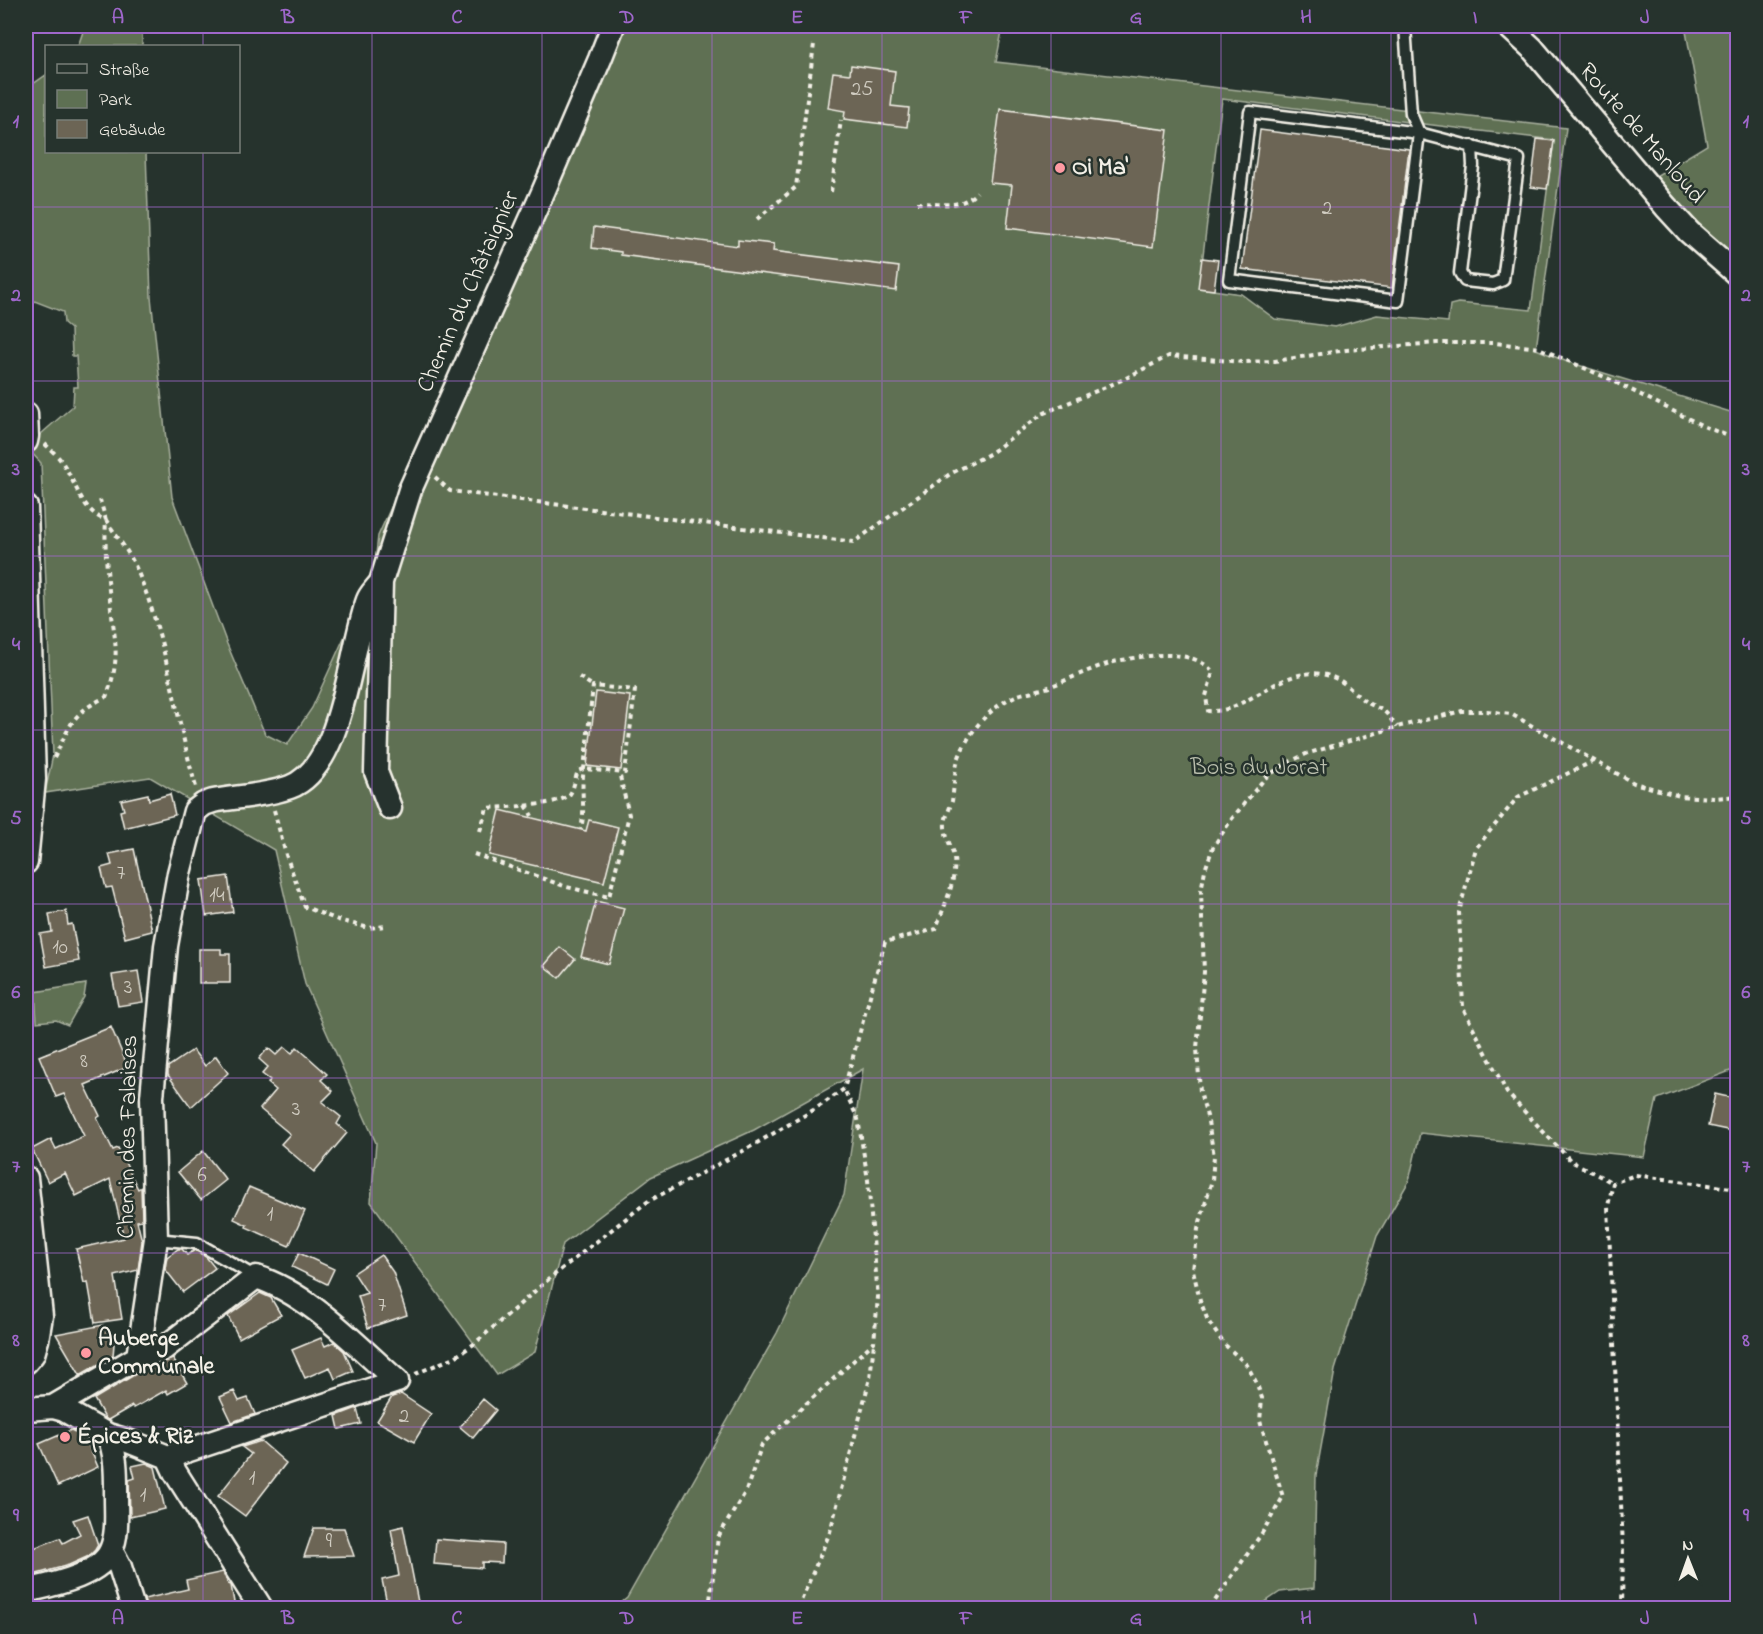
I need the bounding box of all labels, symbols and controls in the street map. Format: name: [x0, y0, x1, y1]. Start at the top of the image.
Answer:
text: A: [112, 4, 124, 33]
text: B: [280, 4, 295, 33]
text: C: [452, 4, 463, 33]
text: D: [619, 4, 634, 33]
text: E: [791, 4, 803, 33]
text: F: [959, 4, 973, 33]
text: G: [1130, 4, 1143, 33]
text: H: [1300, 4, 1312, 33]
text: I: [1473, 4, 1478, 33]
text: J: [1640, 4, 1650, 33]
legend: [45, 45, 240, 153]
street label: Route de Manloud: [1570, 56, 1713, 213]
text: Straße: [99, 58, 150, 84]
house number: 25: [851, 75, 873, 105]
text: Park: [99, 88, 132, 114]
text: 1: [13, 108, 20, 137]
text: 1: [1743, 108, 1750, 137]
text: Gebäude: [99, 118, 166, 144]
place label: Oi Ma': [1072, 151, 1129, 186]
marker: Oi Ma': [1053, 161, 1067, 175]
street label: Chemin du Châtaignier: [409, 185, 529, 398]
house number: 2: [1322, 194, 1332, 224]
text: 2: [10, 282, 21, 311]
text: 2: [1740, 282, 1751, 311]
text: 3: [11, 456, 20, 485]
text: 3: [1741, 456, 1750, 485]
text: 4: [12, 631, 21, 660]
text: 4: [1742, 631, 1751, 660]
park label: Bois du Jorat: [1190, 751, 1327, 786]
text: 5: [10, 805, 22, 834]
text: 5: [1740, 805, 1752, 834]
house number: 7: [117, 859, 126, 889]
house number: 14: [209, 881, 225, 911]
house number: 10: [52, 933, 68, 963]
house number: 3: [124, 973, 132, 1003]
text: 6: [12, 979, 21, 1008]
text: 6: [1742, 979, 1751, 1008]
street label: Chemin des Falaises: [110, 1035, 148, 1239]
house number: 8: [80, 1047, 88, 1077]
house number: 3: [292, 1095, 300, 1125]
text: 7: [12, 1153, 21, 1182]
text: 7: [1742, 1153, 1751, 1182]
house number: 6: [197, 1161, 207, 1191]
house number: 1: [267, 1200, 274, 1230]
house number: 7: [378, 1291, 387, 1321]
place label: Auberge Communale: [98, 1322, 215, 1385]
text: 8: [11, 1327, 20, 1356]
text: 8: [1741, 1327, 1750, 1356]
marker: Auberge Communale: [79, 1346, 93, 1360]
house number: 2: [399, 1402, 409, 1432]
place label: Épices & Riz: [77, 1420, 194, 1455]
marker: Épices & Riz: [58, 1430, 72, 1444]
house number: 1: [249, 1464, 256, 1494]
house number: 1: [140, 1481, 147, 1511]
text: 9: [12, 1502, 20, 1531]
text: 9: [1742, 1502, 1750, 1531]
house number: 9: [326, 1527, 333, 1557]
north arrow: [1658, 1529, 1718, 1589]
text: N: [1682, 1534, 1694, 1558]
text: A: [112, 1605, 124, 1634]
text: B: [280, 1605, 295, 1634]
text: C: [452, 1605, 463, 1634]
text: D: [619, 1605, 634, 1634]
text: E: [791, 1605, 803, 1634]
text: F: [959, 1605, 973, 1634]
text: G: [1130, 1605, 1143, 1634]
text: H: [1300, 1605, 1312, 1634]
text: I: [1473, 1605, 1478, 1634]
text: J: [1640, 1605, 1650, 1634]

